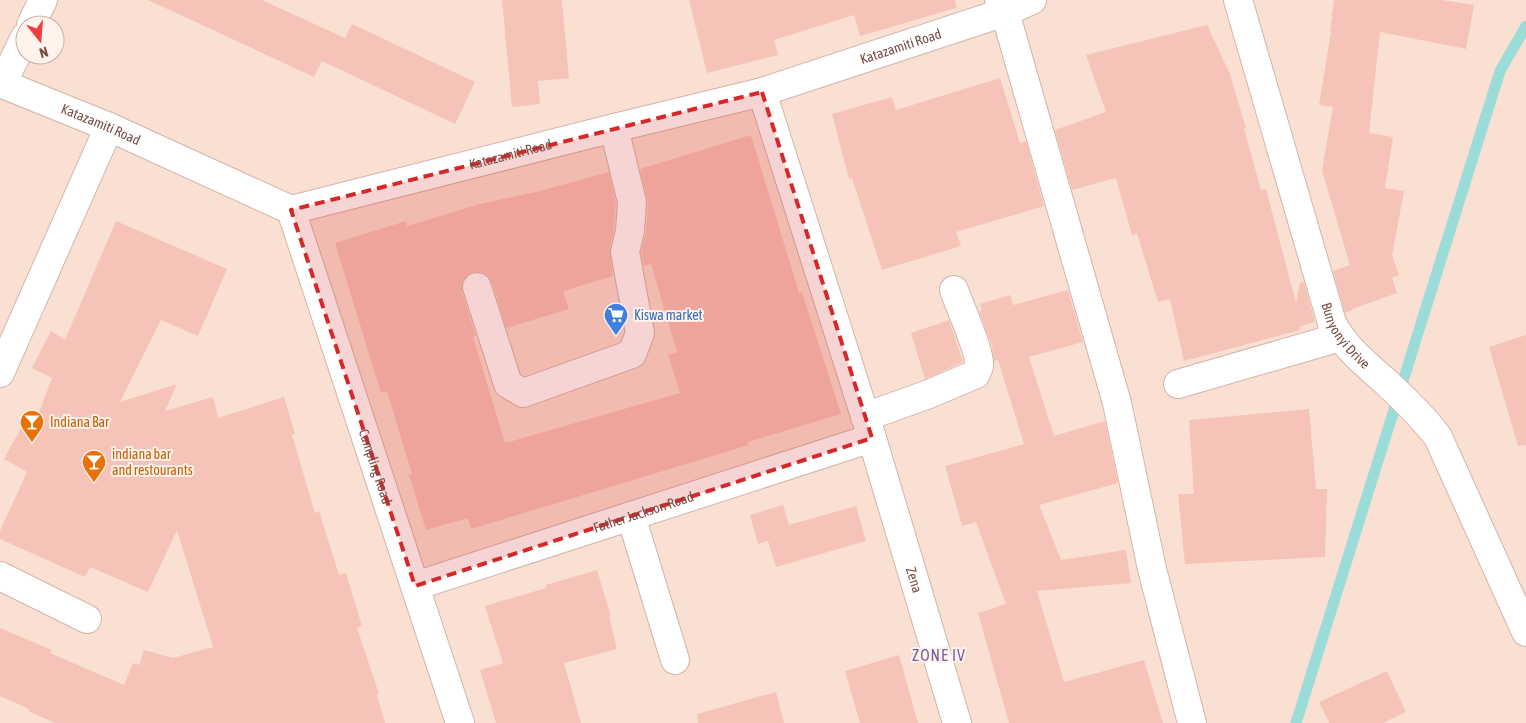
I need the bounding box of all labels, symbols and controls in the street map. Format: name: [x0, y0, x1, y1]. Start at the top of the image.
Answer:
north arrow: [15, 15, 65, 65]
street label: Katazamiti Road: [858, 26, 943, 67]
text: N: [38, 44, 50, 61]
street label: Katazamiti Road: [59, 101, 143, 148]
street label: Katazamiti Road: [468, 136, 553, 172]
street label: Bunyonyi Drive: [1318, 301, 1373, 372]
supermarket icon: Kiswa market: [603, 302, 629, 336]
place label: Kiswa market: [634, 307, 703, 323]
bar icon: Indiana Bar: [19, 409, 45, 443]
place label: Indiana Bar: [50, 414, 110, 430]
street label: Campling Road: [356, 427, 395, 506]
place label: indiana bar and restourants: [112, 446, 193, 478]
bar icon: indiana bar and restourants: [81, 449, 107, 483]
street label: Father Jackson Road: [591, 488, 696, 536]
street label: Zena: [903, 565, 926, 595]
district label: ZONE IV: [912, 646, 966, 664]

